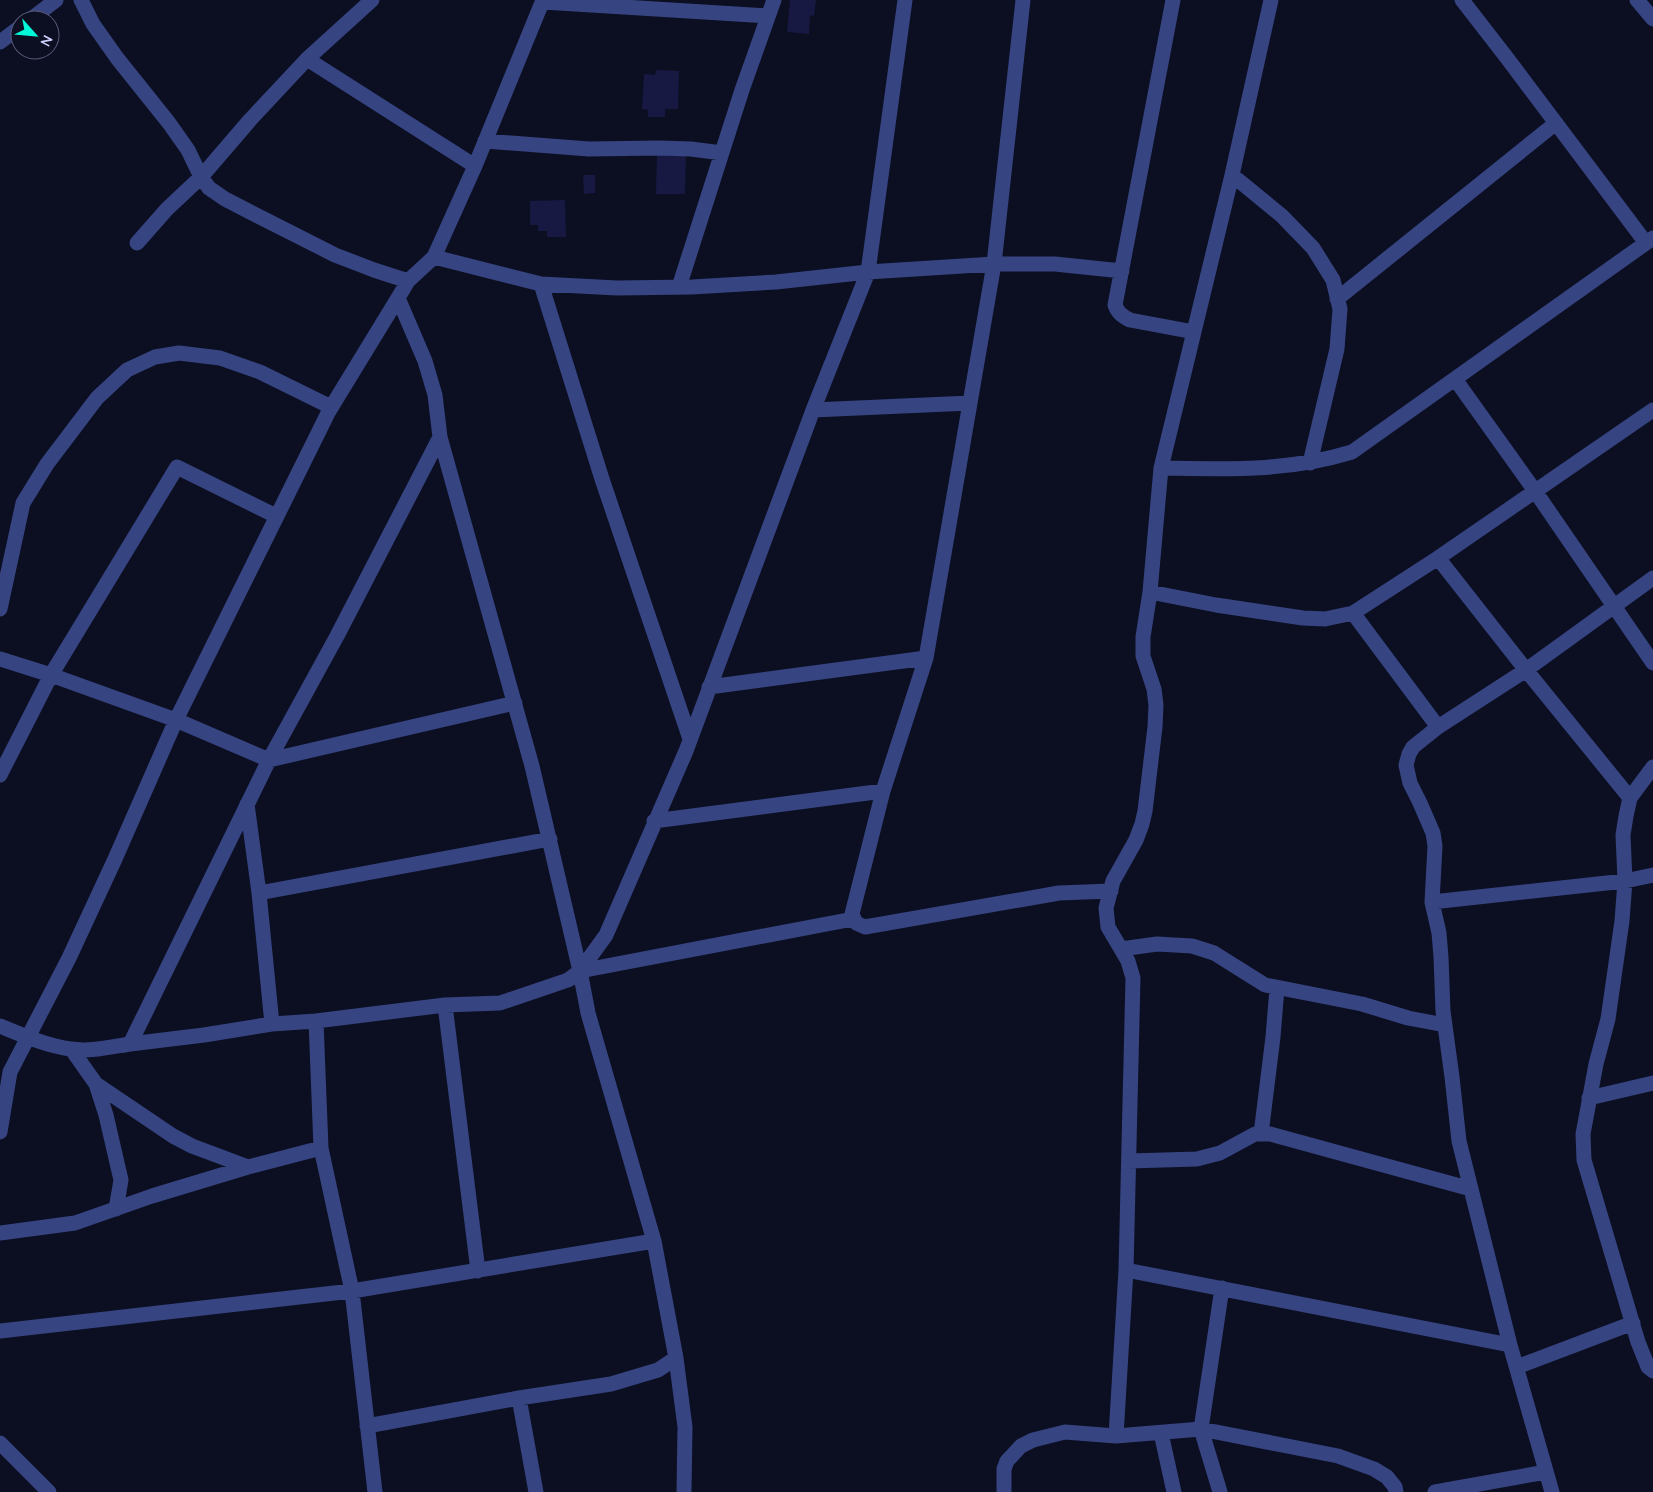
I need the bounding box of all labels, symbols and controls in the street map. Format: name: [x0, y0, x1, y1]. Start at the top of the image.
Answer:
north arrow: [10, 10, 60, 60]
text: N: [36, 32, 57, 50]

